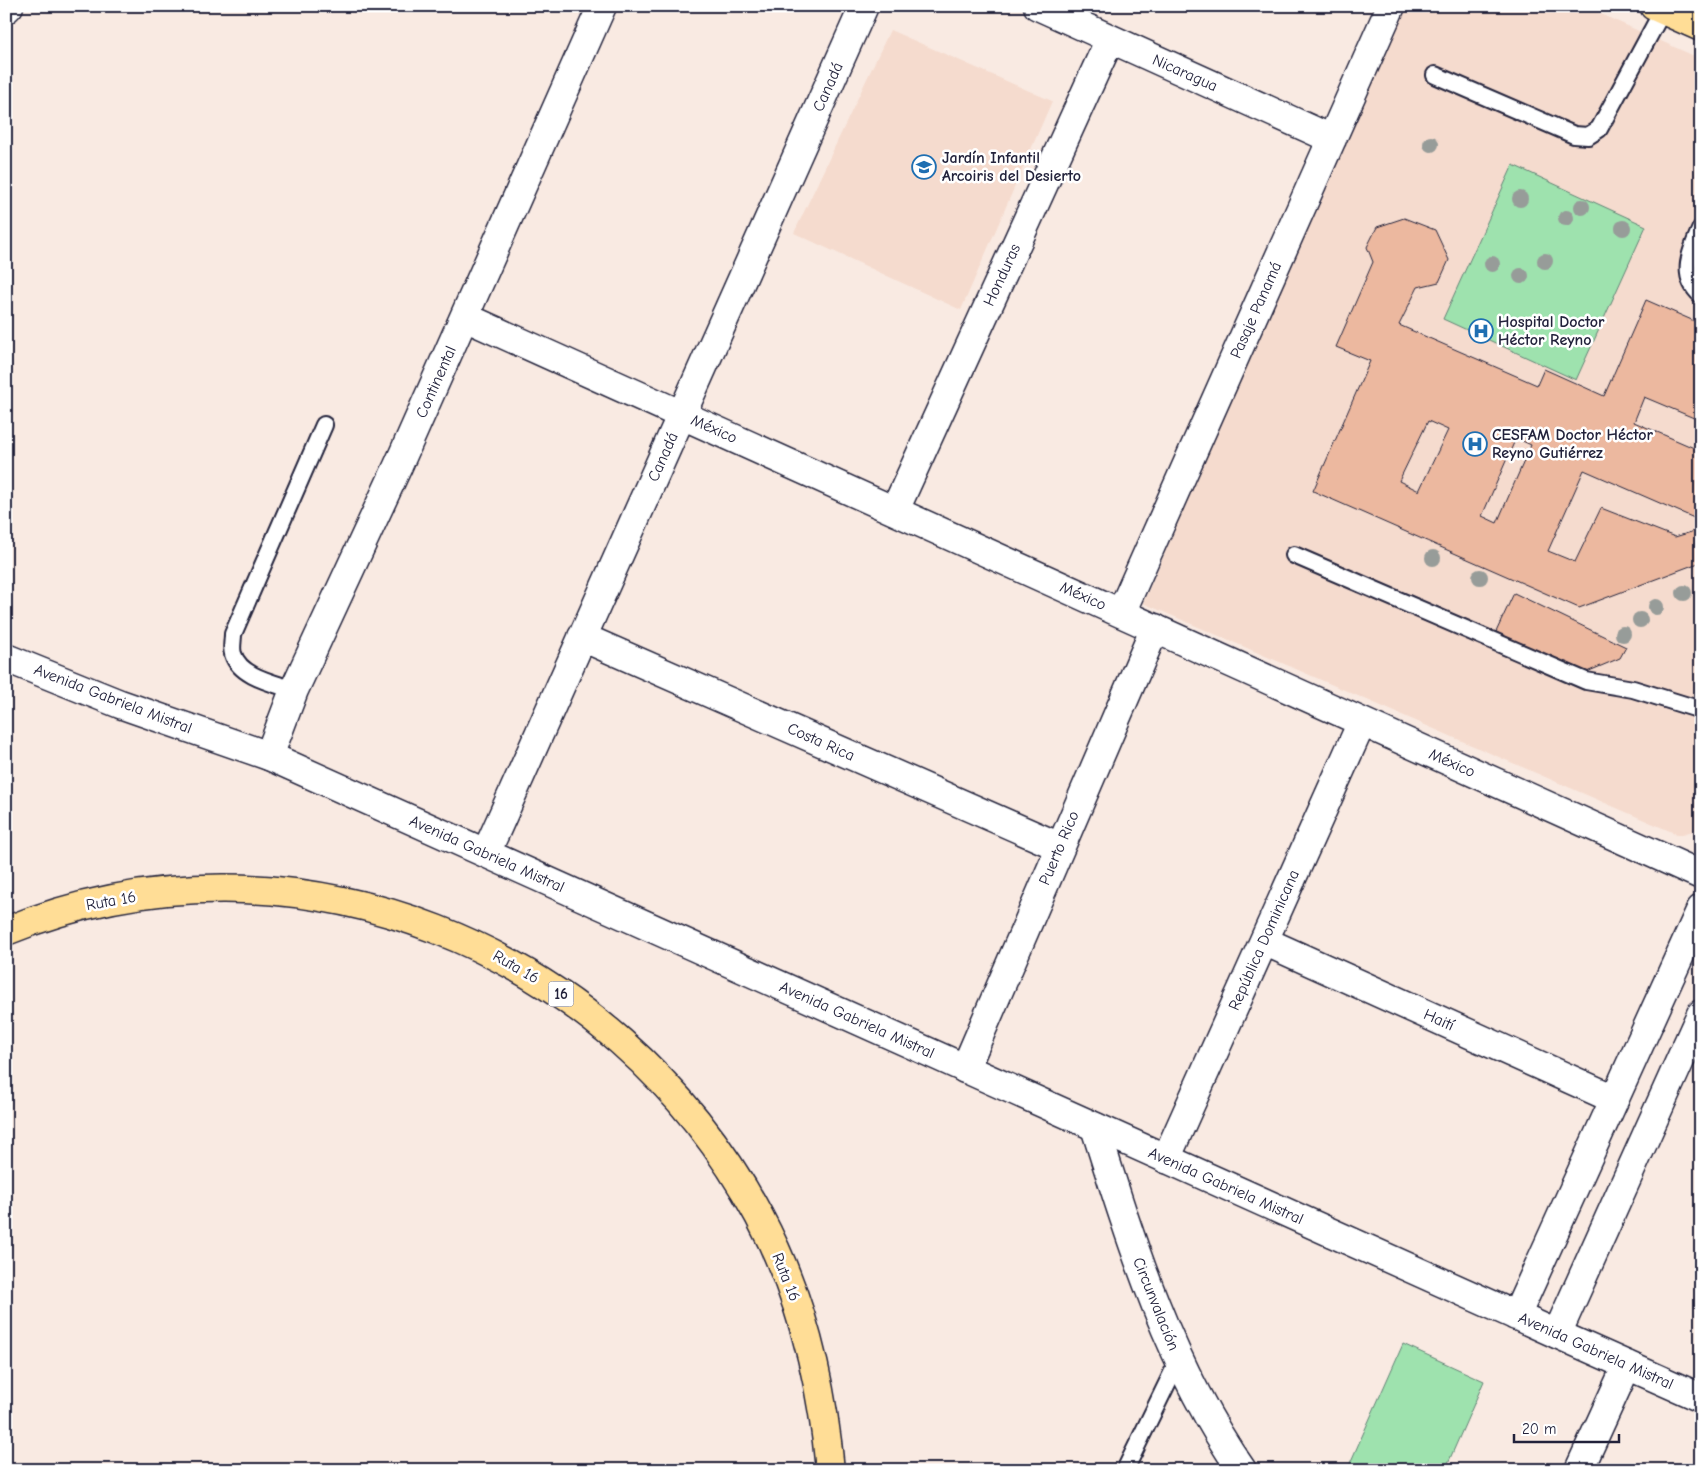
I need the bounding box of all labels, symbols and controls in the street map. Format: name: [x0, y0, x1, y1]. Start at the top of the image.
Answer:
street label: Nicaragua: [1150, 51, 1220, 95]
street label: Canadá: [809, 60, 847, 114]
place label: Jardín Infantil Arcoiris del Desierto: [942, 149, 1081, 185]
school or university icon: Jardín Infantil Arcoiris del Desierto: [911, 154, 937, 180]
street label: Honduras: [980, 241, 1024, 309]
street label: Pasaje Panamá: [1227, 259, 1285, 361]
place label: Hospital Doctor Héctor Reyno: [1498, 313, 1605, 349]
hospital icon: Hospital Doctor Héctor Reyno: [1468, 318, 1494, 344]
street label: Continental: [412, 343, 460, 421]
street label: México: [688, 411, 740, 447]
place label: CESFAM Doctor Héctor Reyno Gutiérrez: [1492, 426, 1653, 462]
street label: Canadá: [644, 430, 682, 484]
hospital icon: CESFAM Doctor Héctor Reyno Gutiérrez: [1462, 431, 1488, 457]
street label: México: [1057, 578, 1109, 614]
street label: Avenida Gabriela Mistral: [31, 661, 195, 737]
street label: Costa Rica: [785, 719, 857, 765]
street label: México: [1426, 745, 1478, 781]
street label: Puerto Rico: [1035, 808, 1083, 888]
street label: Avenida Gabriela Mistral: [407, 812, 567, 896]
street label: República Dominicana: [1225, 867, 1303, 1013]
street label: Ruta 16: [85, 888, 137, 914]
street label: Ruta 16: [490, 947, 542, 987]
street label: Avenida Gabriela Mistral: [777, 978, 937, 1062]
road number: 16: [548, 982, 574, 1006]
street label: Haití: [1421, 1005, 1457, 1035]
street label: Avenida Gabriela Mistral: [1146, 1144, 1306, 1228]
street label: Ruta 16: [768, 1250, 804, 1304]
street label: Circunvalación: [1129, 1255, 1183, 1353]
street label: Avenida Gabriela Mistral: [1516, 1309, 1676, 1393]
scale bar: [1514, 1411, 1620, 1443]
text: 20 m: [1522, 1420, 1556, 1438]

